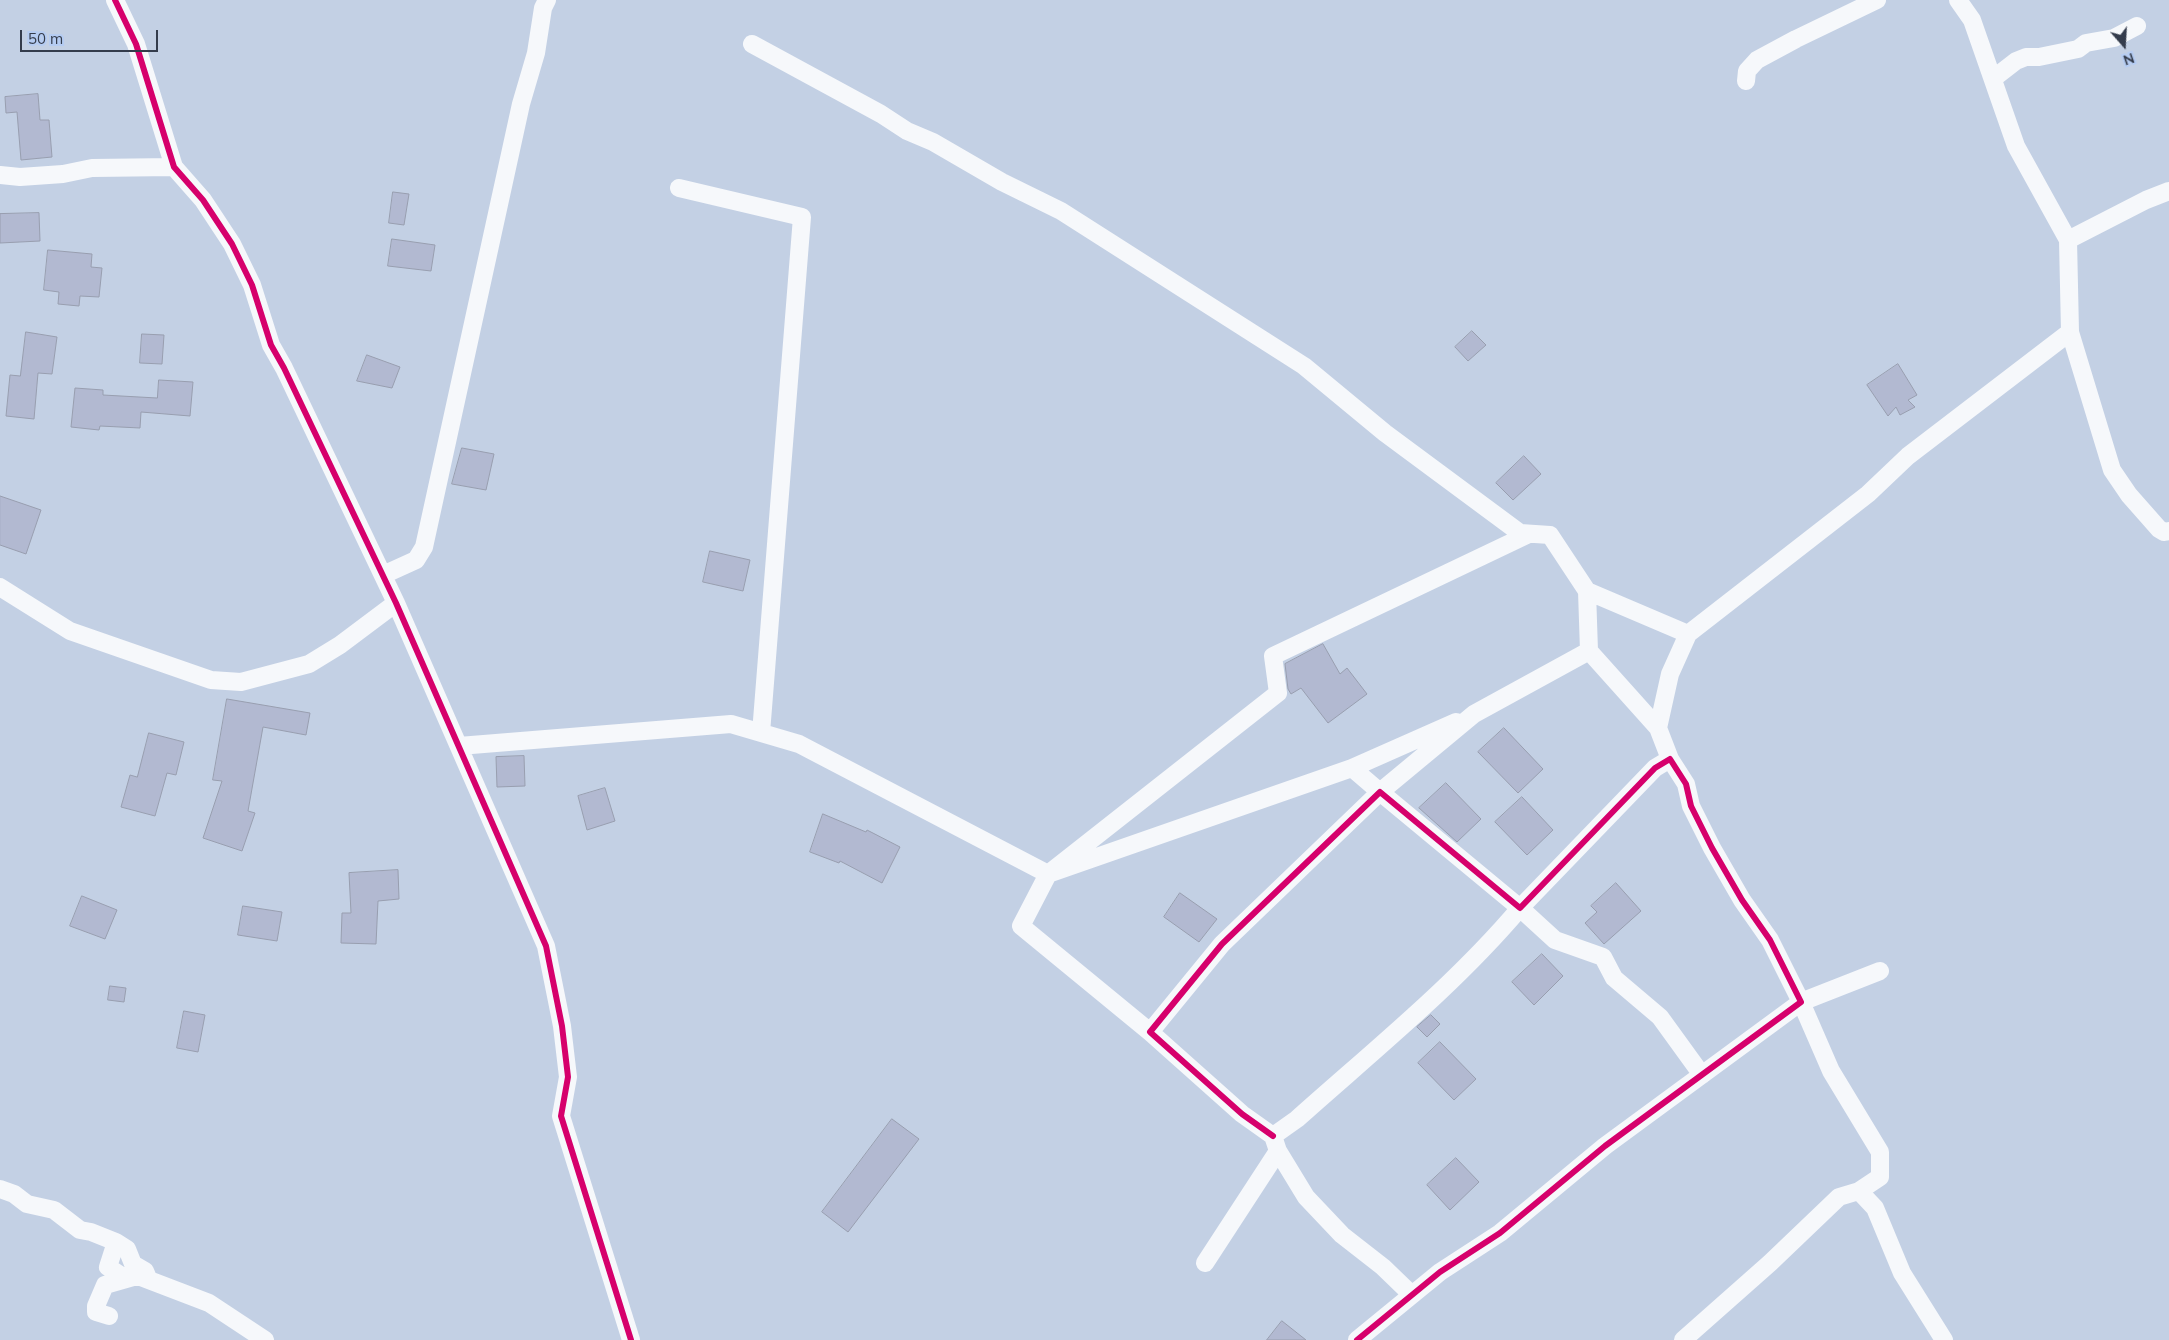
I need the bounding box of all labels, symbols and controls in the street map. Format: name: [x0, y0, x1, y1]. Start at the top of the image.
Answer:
scale bar: [22, 20, 160, 52]
north arrow: [2099, 20, 2149, 70]
text: 50 m: [28, 29, 63, 48]
text: N: [2121, 49, 2137, 69]

